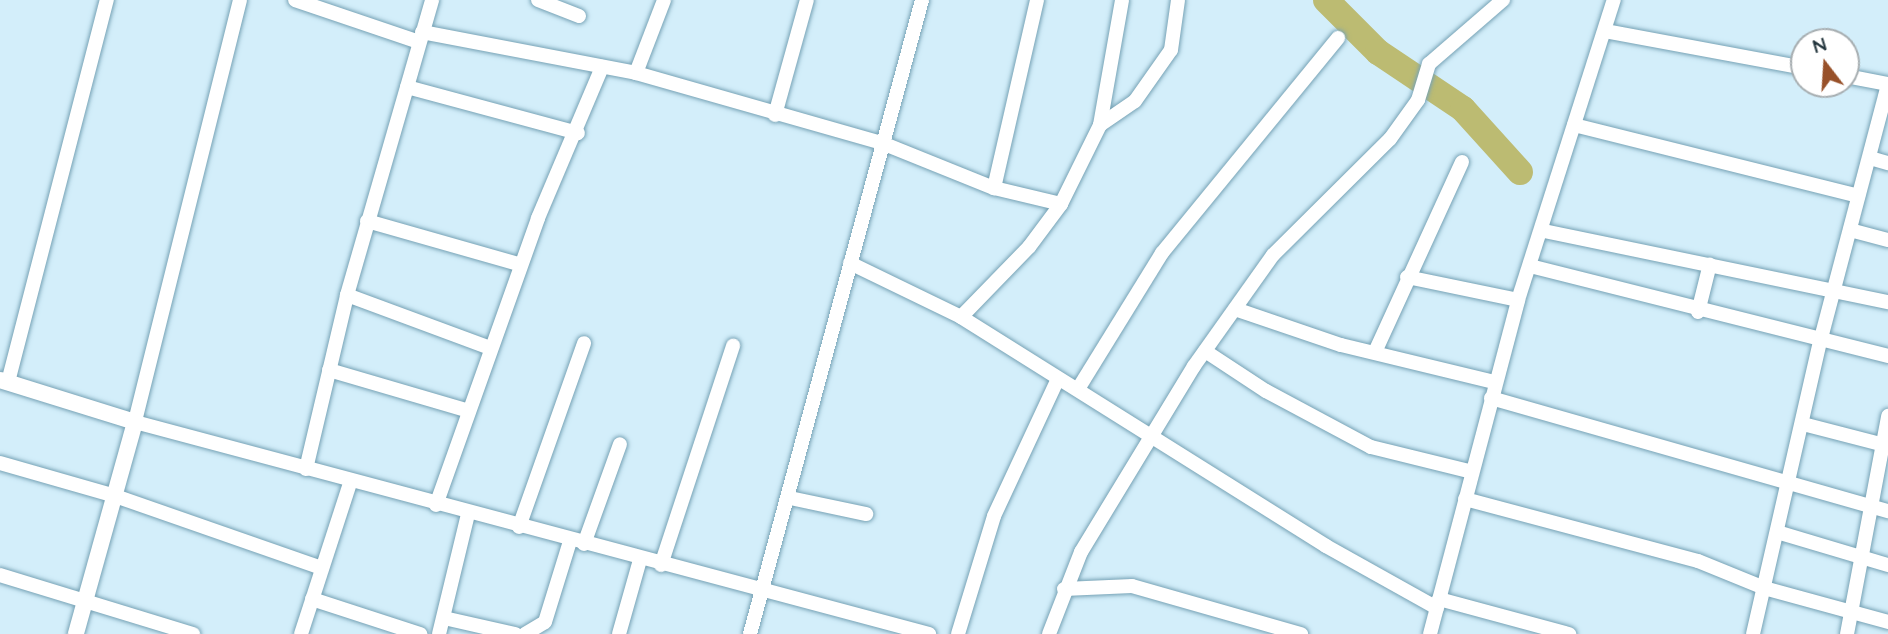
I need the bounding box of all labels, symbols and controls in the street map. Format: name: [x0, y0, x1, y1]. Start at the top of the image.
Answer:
north arrow: [1790, 28, 1860, 98]
text: N: [1809, 31, 1830, 58]

